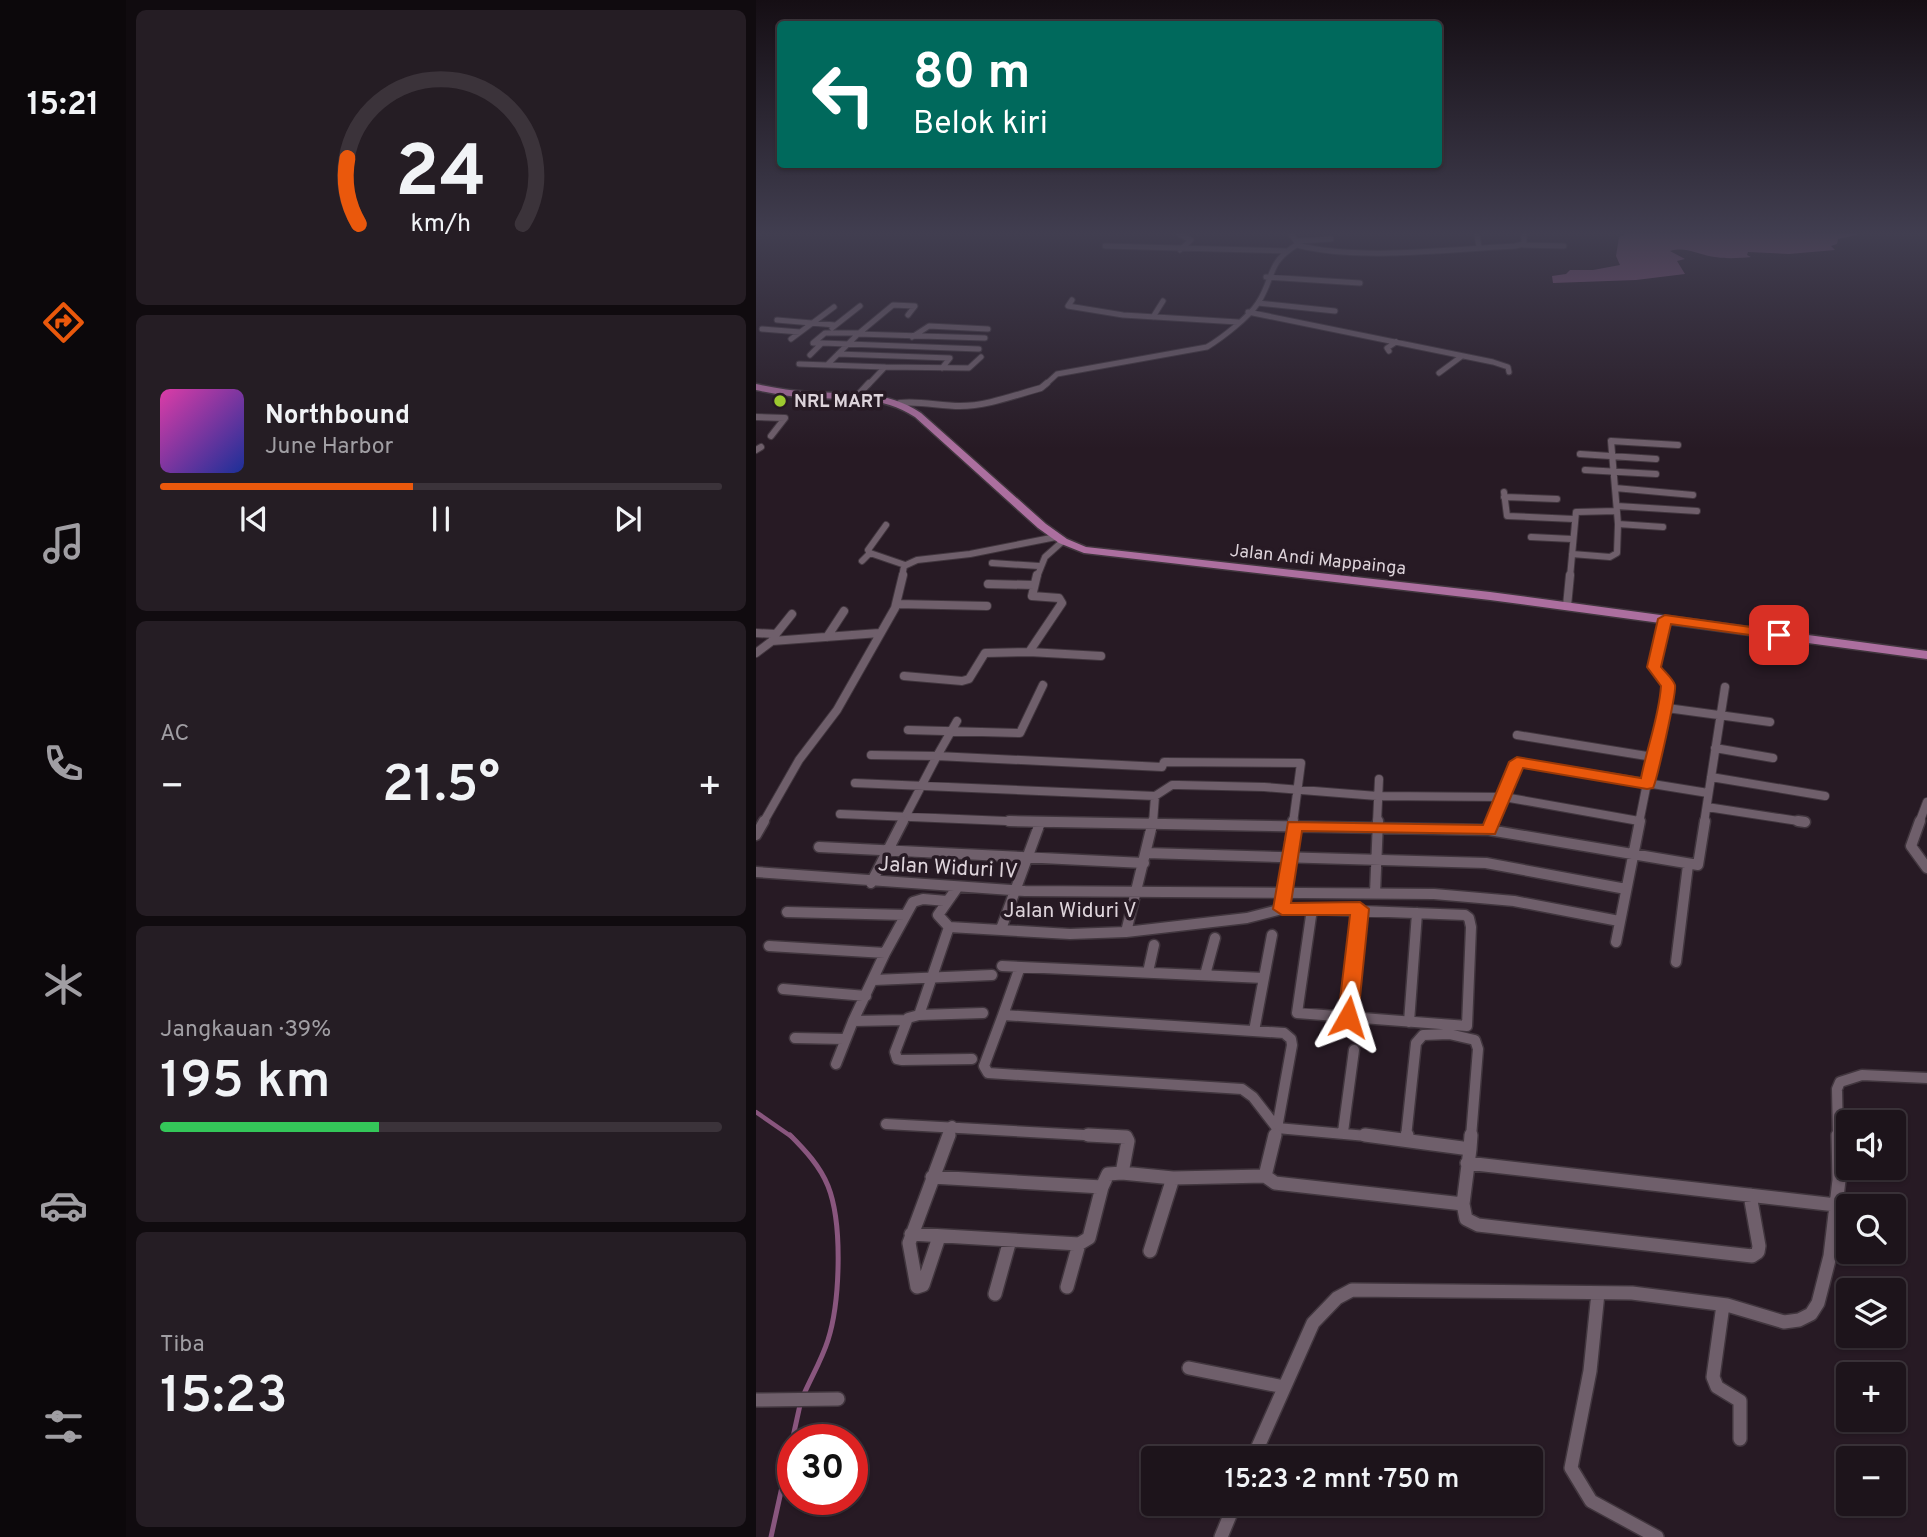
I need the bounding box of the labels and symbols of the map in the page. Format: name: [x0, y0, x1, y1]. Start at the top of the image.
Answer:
place label: NRL MART: [794, 391, 884, 414]
marker: NRL MART: [772, 393, 788, 409]
street label: Jalan Andi Mappainga: [1229, 540, 1407, 581]
pin: [1749, 605, 1809, 665]
street label: Jalan Widuri IV: [877, 851, 1019, 886]
street label: Jalan Widuri V: [1003, 898, 1137, 925]
position arrow: [1311, 980, 1385, 1054]
speed limit sign: 30: [777, 1424, 868, 1515]

